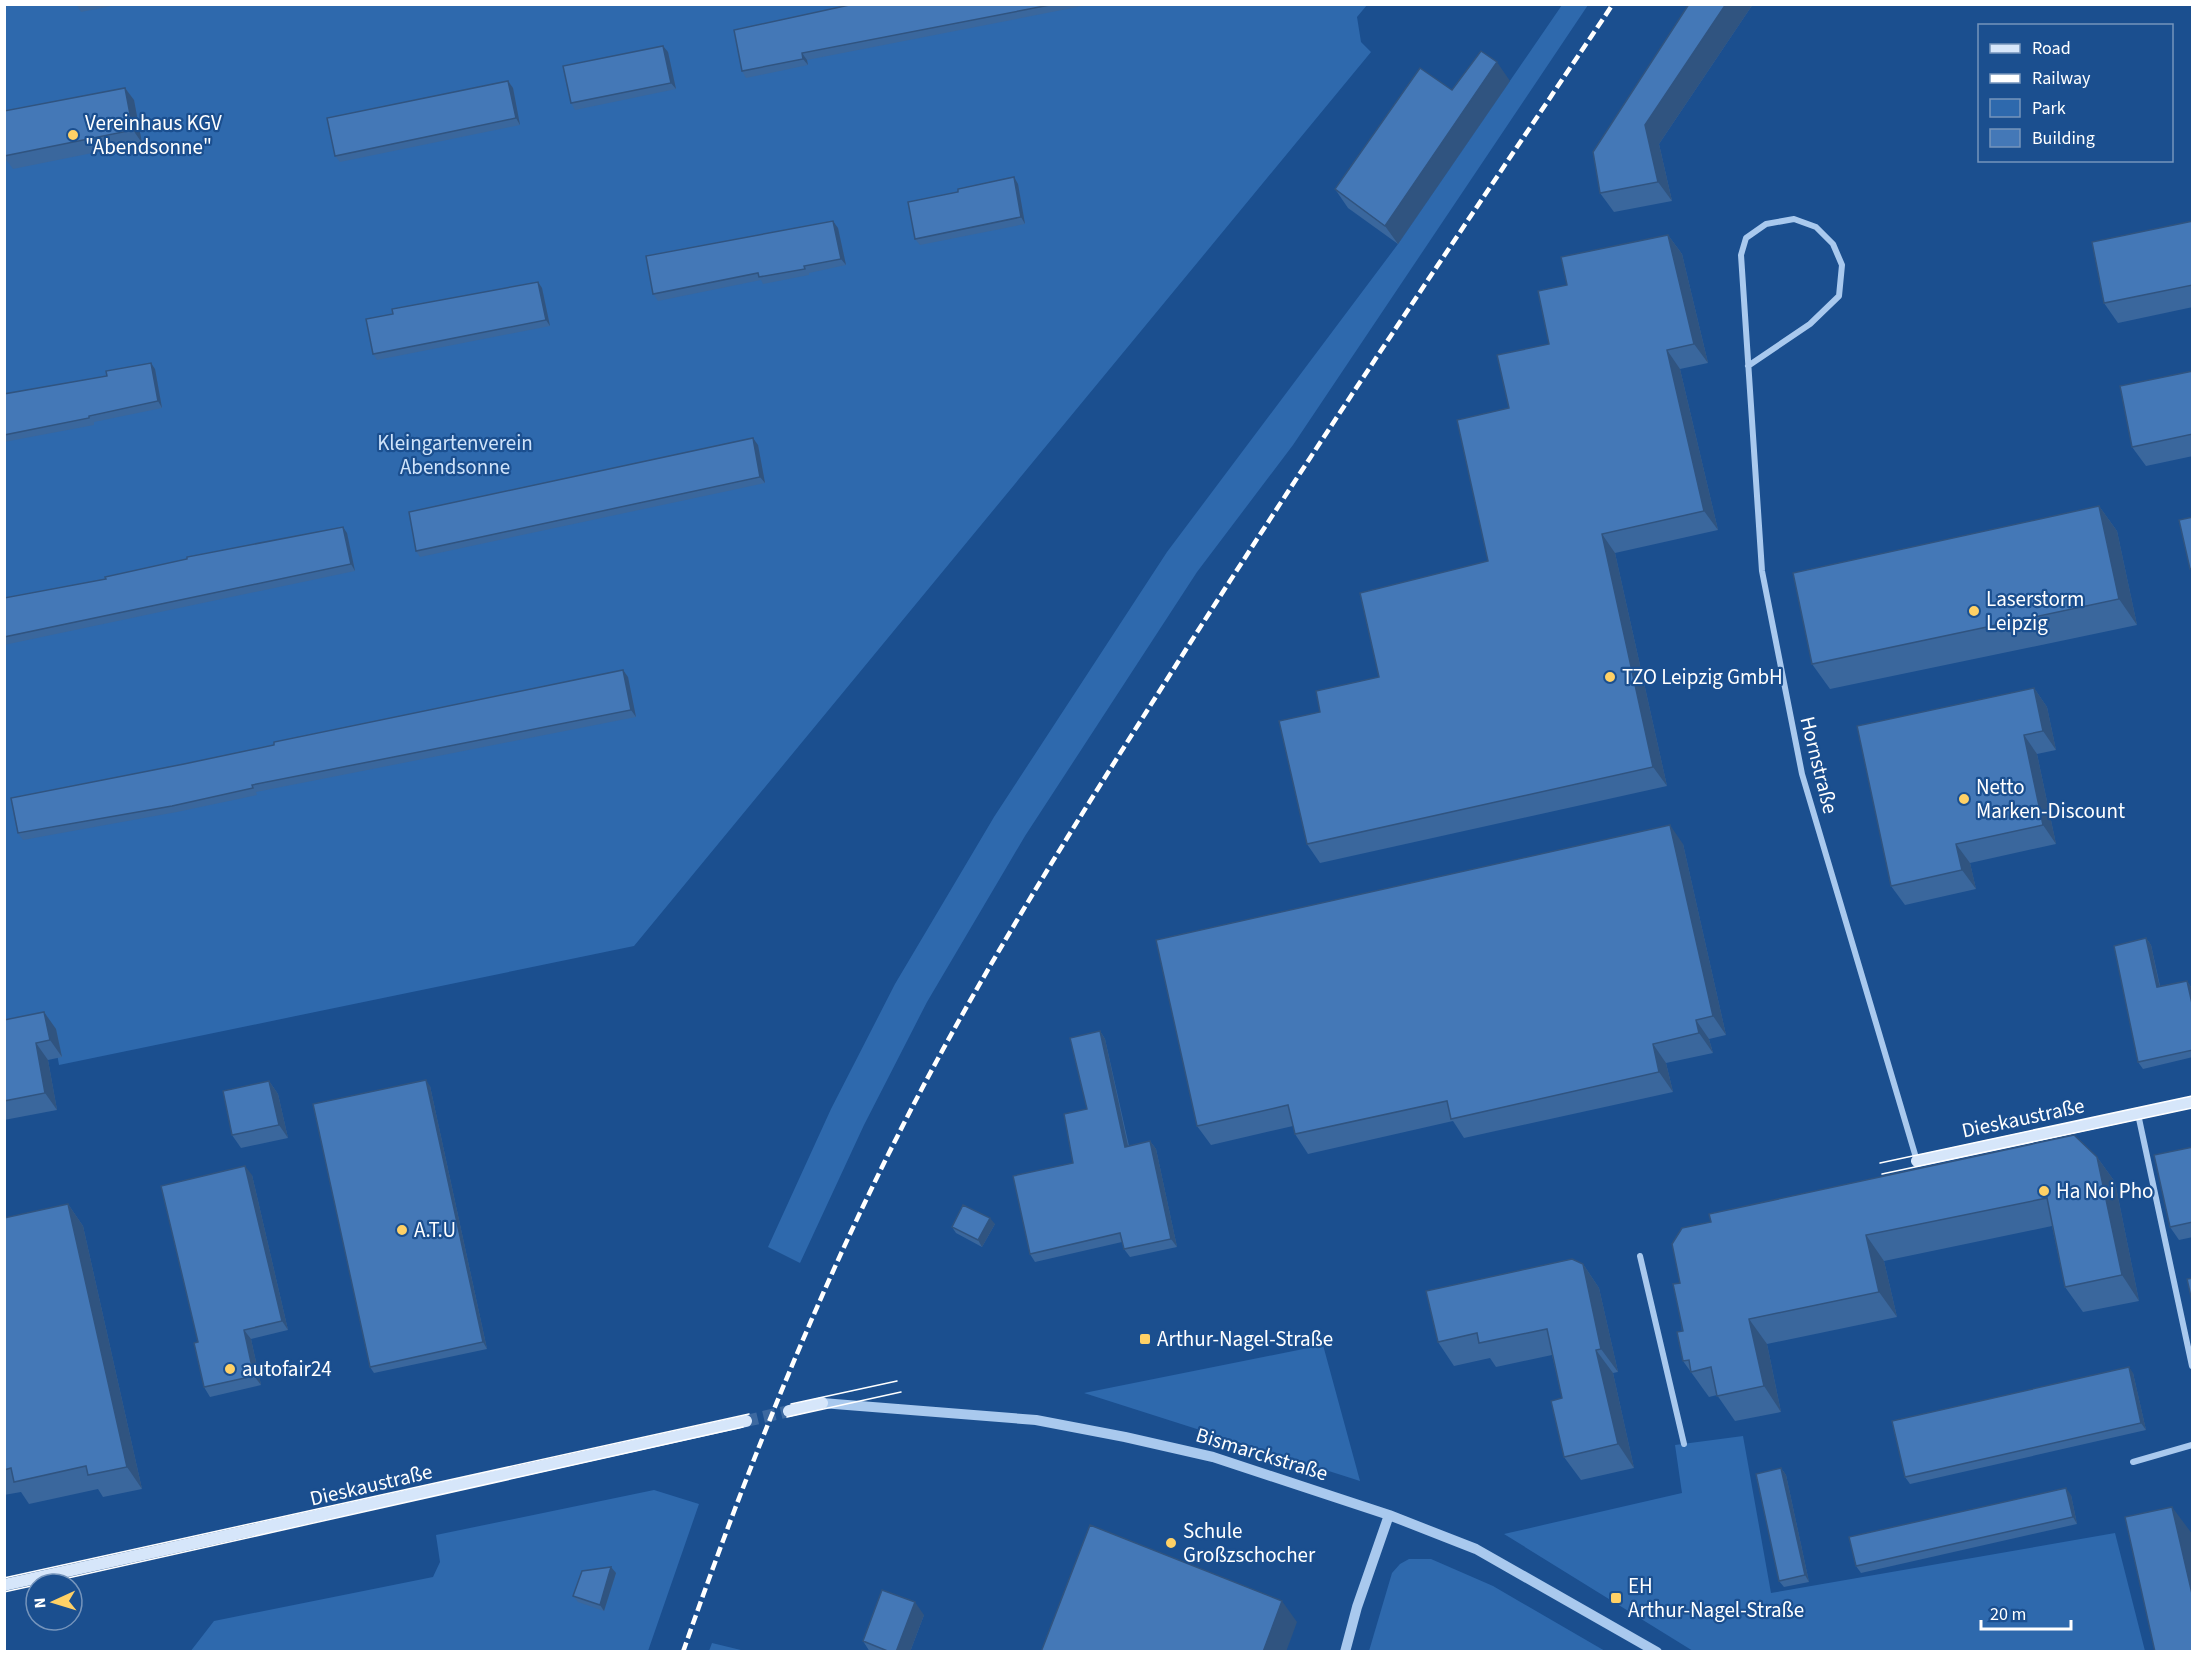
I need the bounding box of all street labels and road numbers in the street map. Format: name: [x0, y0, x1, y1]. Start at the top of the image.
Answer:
street label: Hornstraße: [1792, 713, 1846, 817]
street label: Dieskaustraße: [1959, 1090, 2087, 1146]
street label: Bismarckstraße: [1192, 1420, 1332, 1488]
street label: Dieskaustraße: [307, 1456, 435, 1514]

